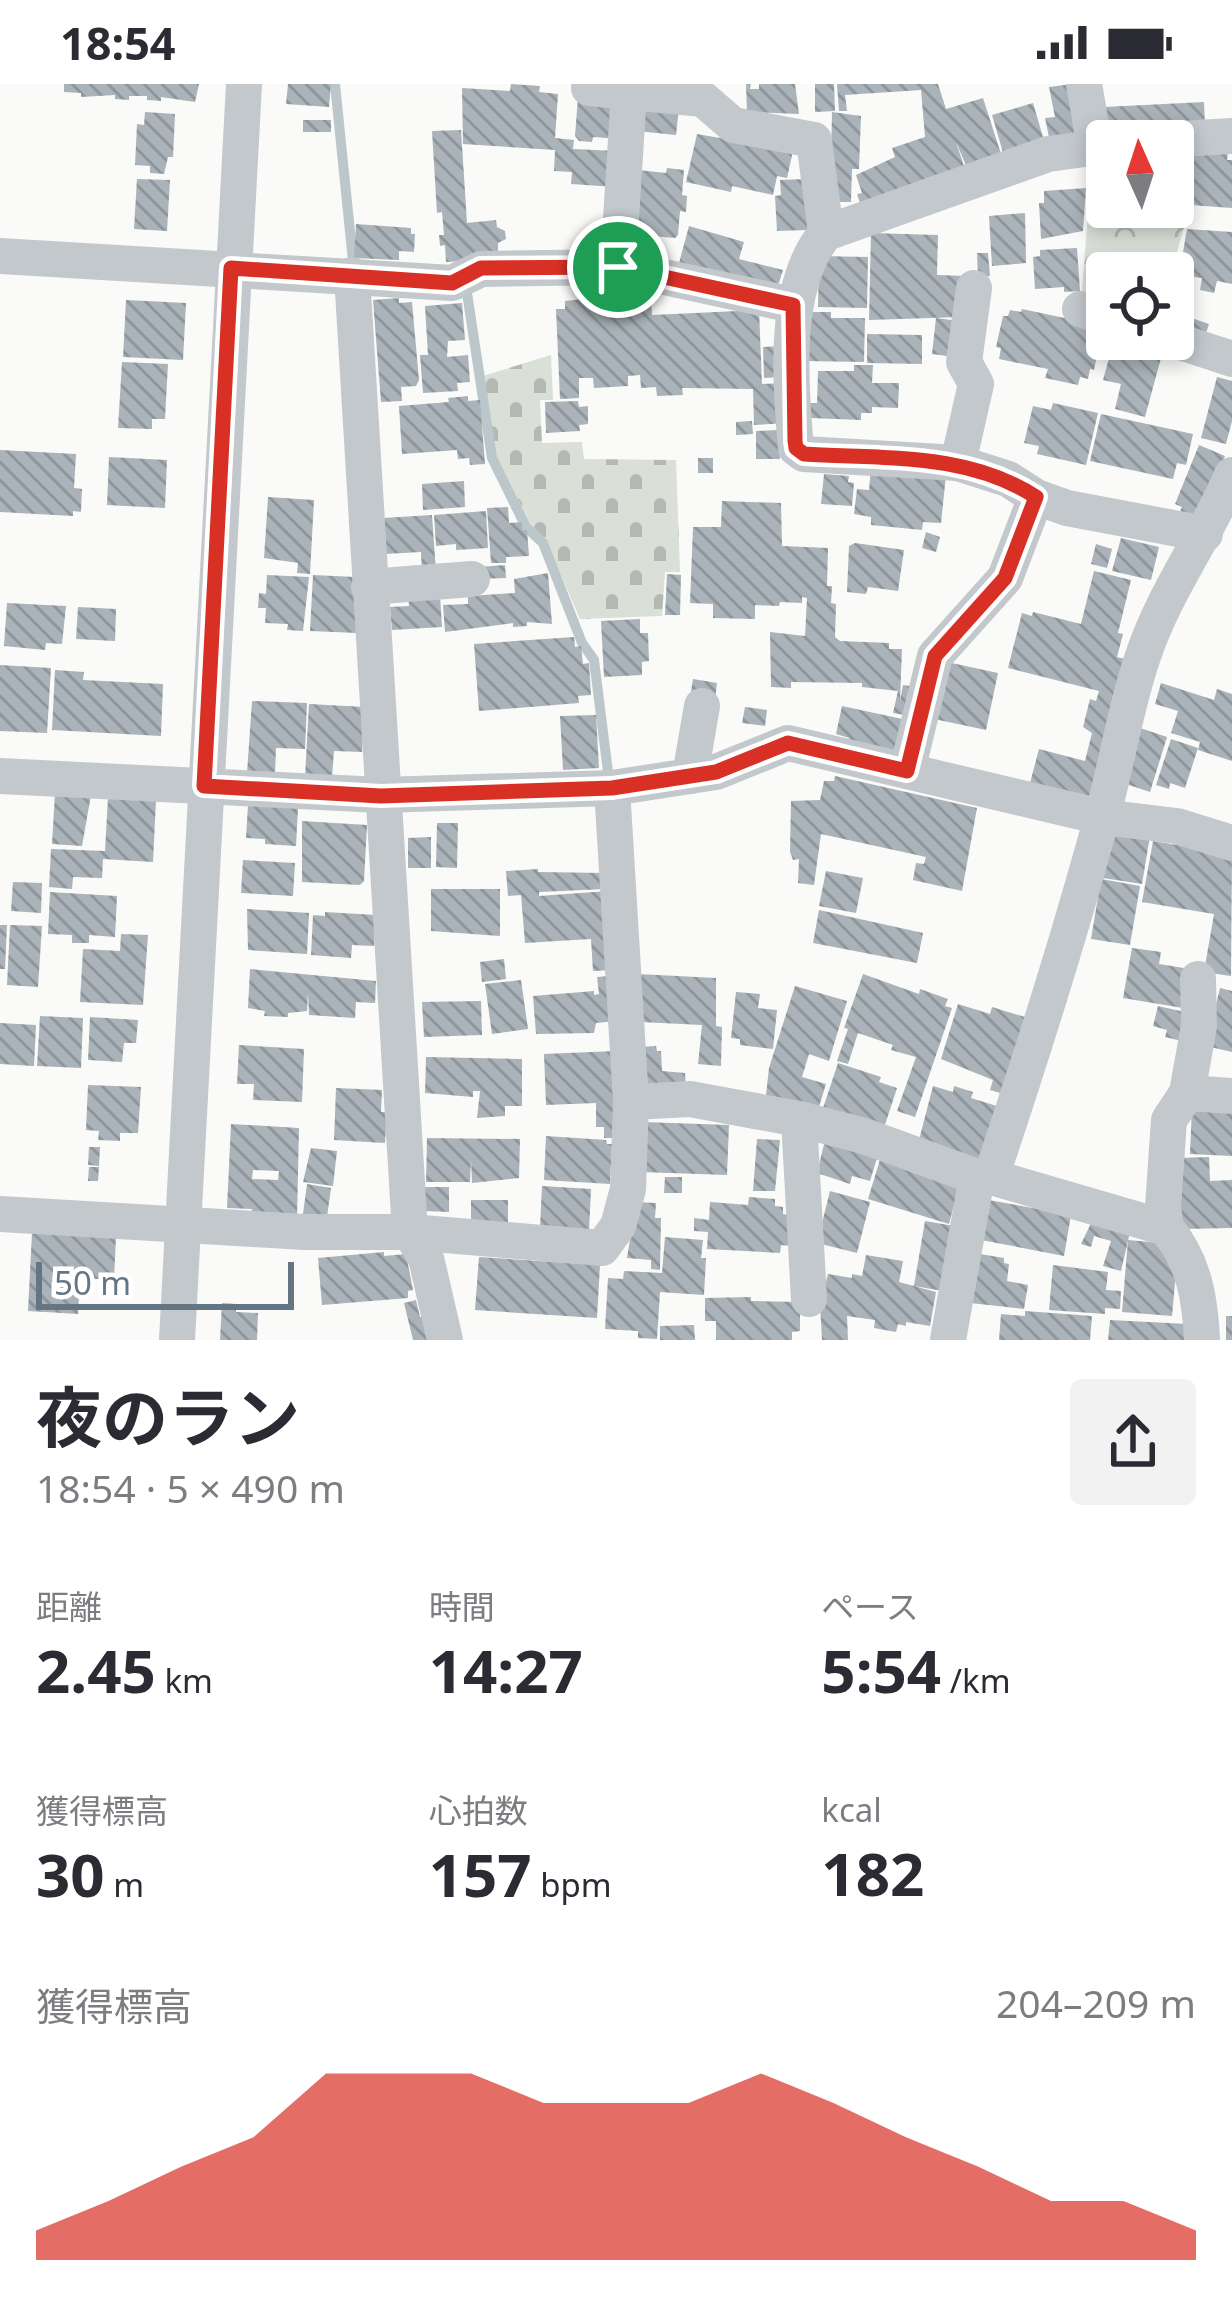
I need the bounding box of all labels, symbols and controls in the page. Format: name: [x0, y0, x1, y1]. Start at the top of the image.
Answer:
text: 18:54: [60, 12, 176, 73]
north arrow: [1086, 120, 1194, 228]
map controls: [1086, 120, 1194, 360]
pin: [567, 216, 669, 318]
icon: arrive: [585, 234, 651, 300]
button: locate: [1086, 252, 1194, 360]
scale bar: [36, 1256, 294, 1309]
text: 50 m: [54, 1260, 131, 1305]
text: 夜のラン: [36, 1371, 300, 1461]
button: share: [1070, 1379, 1196, 1505]
text: 18:54 · 5 × 490 m: [36, 1461, 345, 1514]
text: 距離: [36, 1584, 102, 1629]
text: 時間: [429, 1584, 495, 1629]
text: ペース: [821, 1584, 919, 1629]
text: 2.45: [36, 1629, 156, 1711]
text: 14:27: [429, 1629, 583, 1711]
text: 5:54: [821, 1629, 941, 1711]
text: km: [156, 1658, 213, 1703]
text: /km: [941, 1658, 1011, 1703]
text: kcal: [821, 1787, 882, 1832]
text: 獲得標高: [36, 1788, 168, 1833]
text: 心拍数: [429, 1788, 528, 1833]
text: 182: [821, 1832, 924, 1914]
text: 30: [36, 1833, 105, 1915]
text: 157: [429, 1833, 532, 1915]
text: m: [105, 1862, 144, 1907]
text: bpm: [532, 1862, 612, 1907]
text: 204–209 m: [996, 1976, 1196, 2029]
text: 獲得標高: [36, 1979, 192, 2032]

